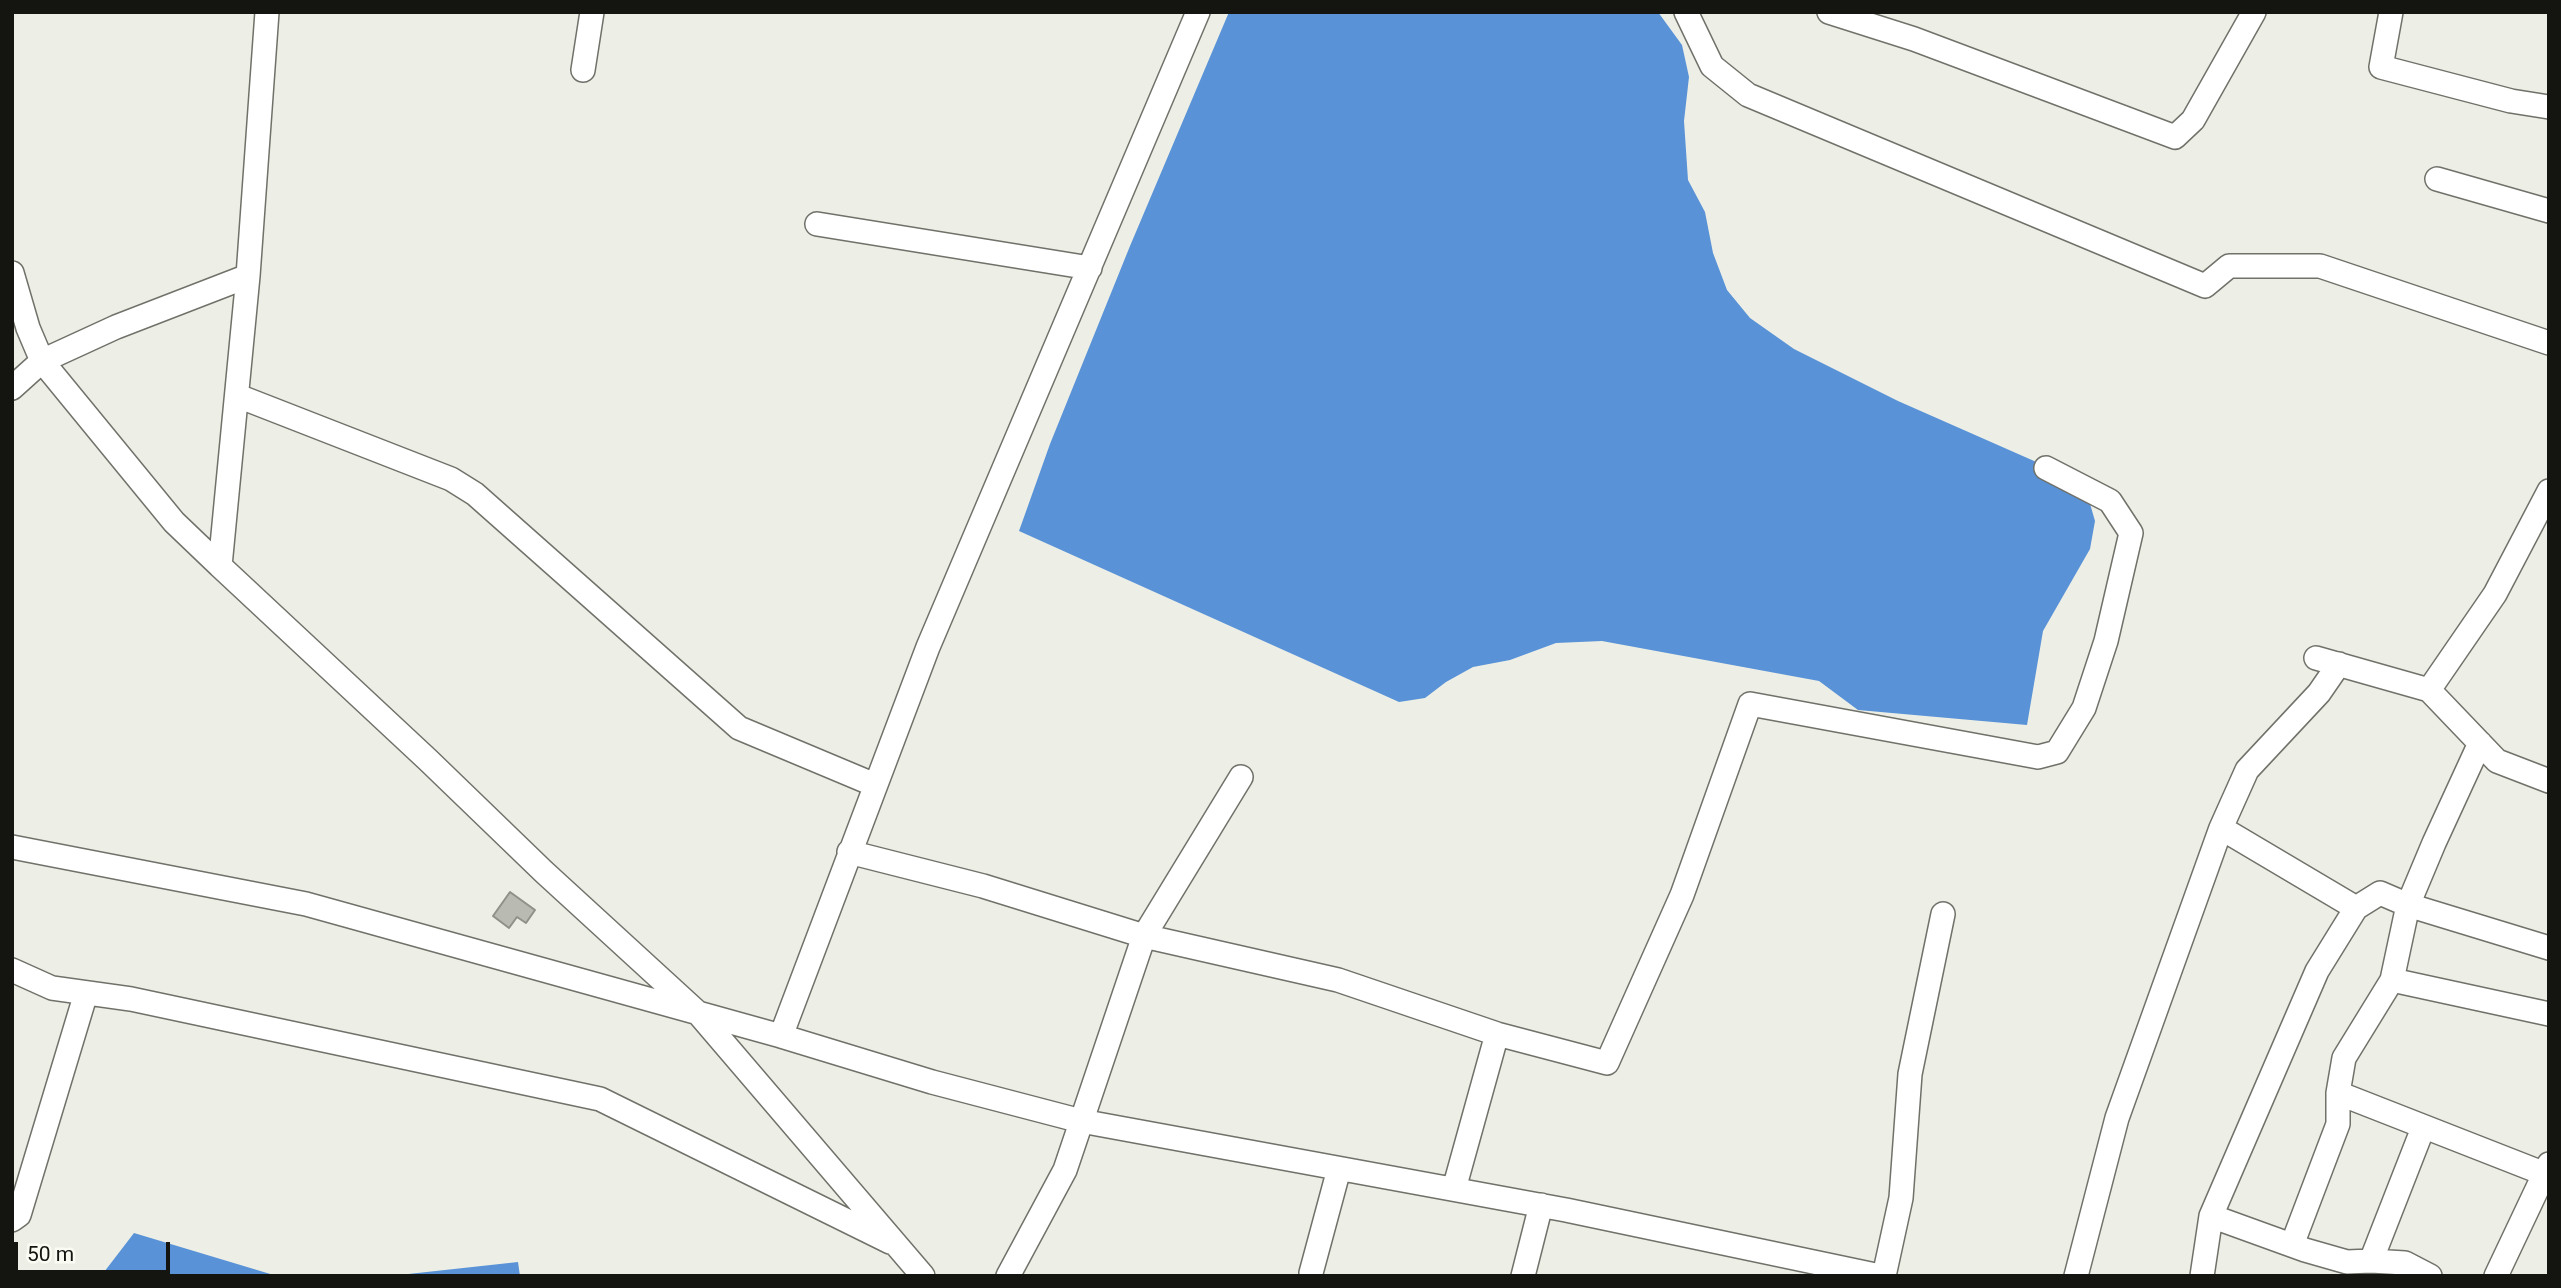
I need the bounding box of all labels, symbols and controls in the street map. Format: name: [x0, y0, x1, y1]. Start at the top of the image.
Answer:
scale bar: [18, 1228, 173, 1272]
text: 50 m: [27, 1242, 74, 1266]

